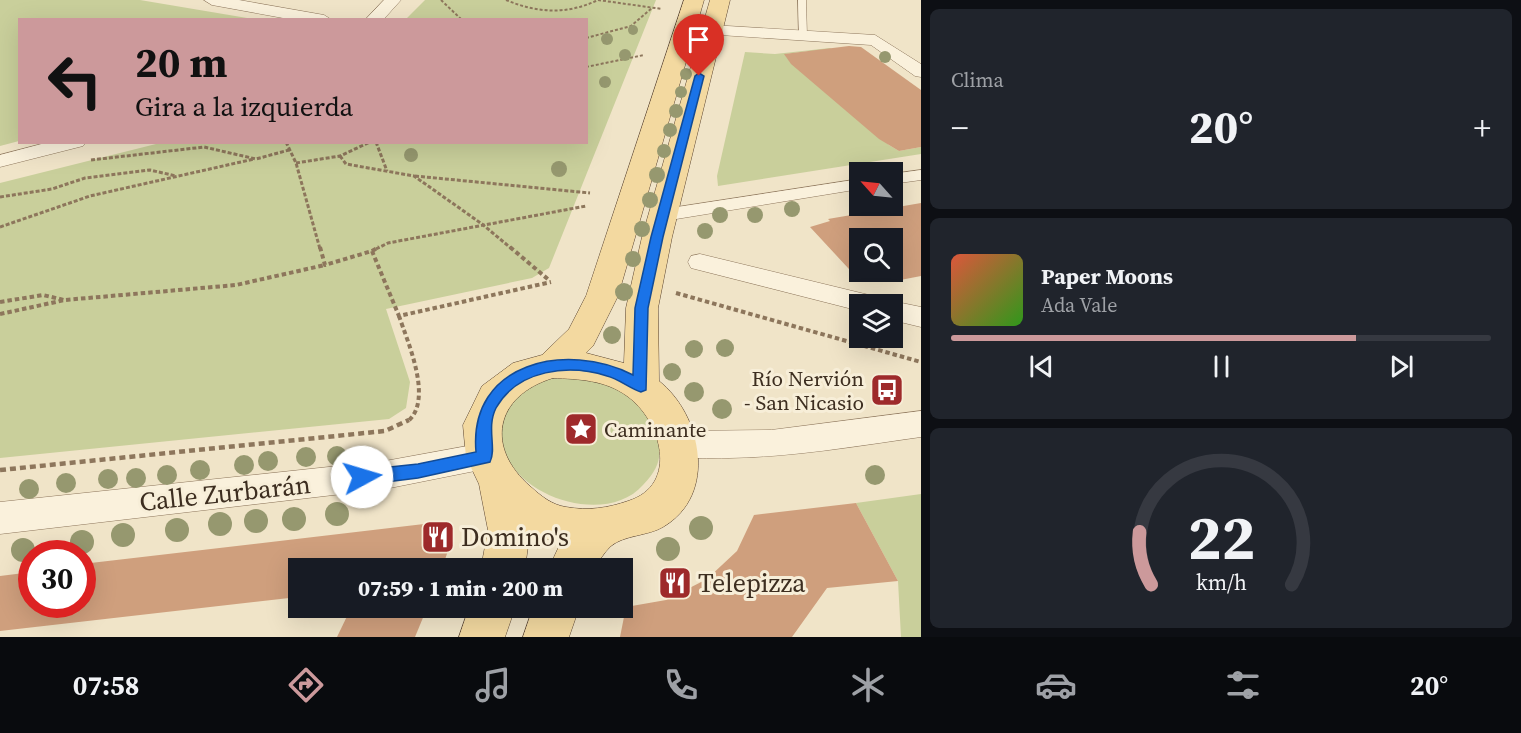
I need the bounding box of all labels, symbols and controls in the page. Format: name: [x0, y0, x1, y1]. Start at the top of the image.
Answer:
pin: [673, 14, 724, 76]
icon: arrive: [682, 23, 715, 56]
text: 20 m: [135, 33, 228, 91]
icon: left: [36, 42, 114, 120]
text: Clima: [951, 66, 1004, 94]
text: Gira a la izquierda: [135, 88, 353, 125]
text: 20°: [1189, 96, 1253, 158]
text: −: [951, 105, 969, 150]
text: +: [1473, 105, 1491, 150]
north arrow: [849, 162, 903, 216]
map controls: [849, 162, 903, 348]
button: search: [849, 228, 903, 282]
text: Paper Moons: [1041, 261, 1173, 291]
text: Ada Vale: [1041, 291, 1117, 319]
button: layers: [849, 294, 903, 348]
icon: previous: [1025, 350, 1058, 383]
icon: pause: [1205, 350, 1238, 383]
icon: next: [1385, 350, 1418, 383]
place label: Río Nervión - San Nicasio: [744, 364, 864, 417]
bus stop icon: Río Nervión - San Nicasio: [869, 372, 905, 408]
place icon: Caminante: [563, 411, 599, 447]
place label: Caminante: [604, 415, 706, 444]
position arrow: [330, 445, 394, 509]
street label: Calle Zurbarán: [138, 466, 312, 520]
text: 22: [1187, 494, 1255, 580]
restaurant icon: Domino's: [420, 519, 456, 555]
place label: Domino's: [461, 519, 569, 555]
speed limit sign: 30: [18, 540, 96, 618]
restaurant icon: Telepizza: [657, 565, 693, 601]
place label: Telepizza: [698, 565, 806, 601]
text: km/h: [1195, 568, 1247, 597]
text: 07:59 · 1 min · 200 m: [358, 573, 563, 603]
icon: directions: [285, 664, 327, 706]
icon: music: [472, 664, 514, 706]
icon: phone: [660, 664, 702, 706]
icon: climate: [847, 664, 889, 706]
icon: car: [1035, 664, 1077, 706]
icon: filters: [1222, 664, 1264, 706]
text: 07:58: [73, 667, 139, 704]
text: 20°: [1410, 667, 1448, 704]

